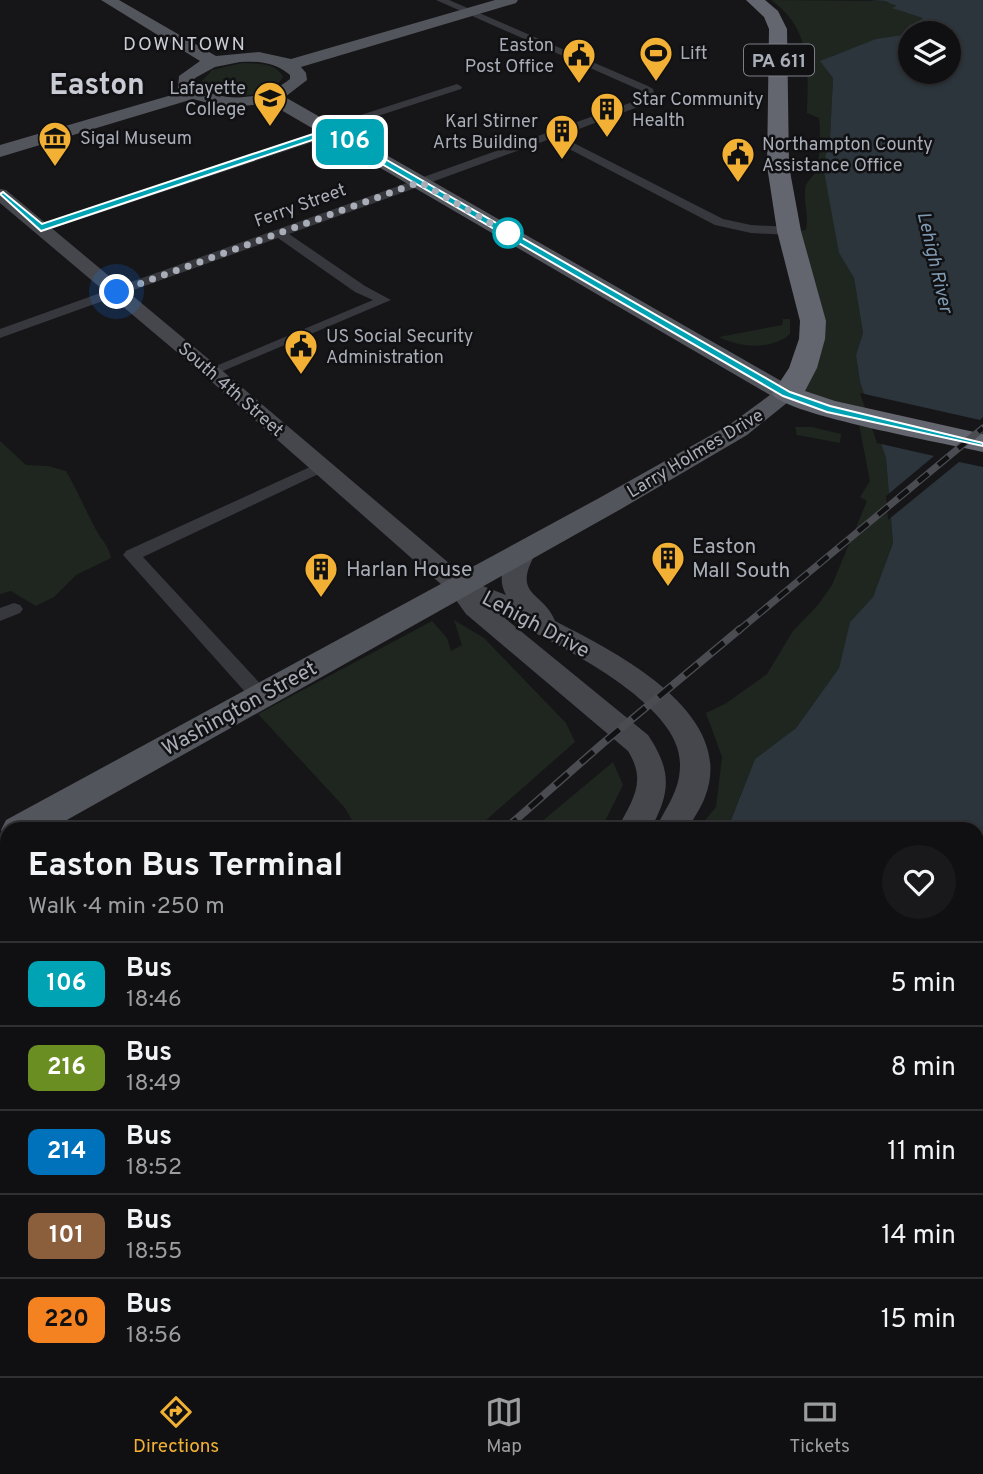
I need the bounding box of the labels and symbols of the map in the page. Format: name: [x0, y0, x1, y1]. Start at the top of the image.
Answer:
district label: DOWNTOWN: [123, 33, 247, 57]
sports icon: Lift: [637, 34, 675, 83]
place label: Easton Post Office: [465, 35, 554, 79]
public building icon: Easton Post Office: [560, 36, 598, 85]
place label: Lift: [680, 43, 708, 66]
road number: PA 611: [744, 44, 814, 76]
district label: Easton: [49, 68, 145, 105]
place label: Lafayette College: [169, 78, 246, 122]
school or university icon: Lafayette College: [251, 79, 289, 128]
place label: Star Community Health: [632, 89, 764, 133]
building icon: Star Community Health: [588, 90, 626, 139]
place label: Karl Stirner Arts Building: [433, 111, 538, 155]
building icon: Karl Stirner Arts Building: [543, 112, 581, 161]
museum icon: Sigal Museum: [36, 119, 74, 168]
line badge: 106: [310, 119, 390, 165]
place label: Sigal Museum: [80, 128, 192, 151]
place label: Northampton County Assistance Office: [762, 134, 933, 178]
public building icon: Northampton County Assistance Office: [719, 135, 757, 184]
street label: Ferry Street: [252, 179, 350, 234]
water label: Lehigh River: [911, 210, 958, 317]
unlabelled marker: [493, 218, 523, 248]
your location: [99, 274, 134, 309]
place label: US Social Security Administration: [326, 326, 473, 370]
public building icon: US Social Security Administration: [282, 327, 320, 376]
street label: South 4th Street: [172, 338, 288, 442]
street label: Larry Holmes Drive: [623, 404, 768, 504]
place label: Easton Mall South: [692, 534, 790, 585]
building icon: Easton Mall South: [649, 539, 687, 588]
building icon: Harlan House: [302, 550, 340, 599]
place label: Harlan House: [346, 557, 472, 584]
street label: Lehigh Drive: [477, 586, 594, 665]
street label: Washington Street: [158, 656, 322, 763]

